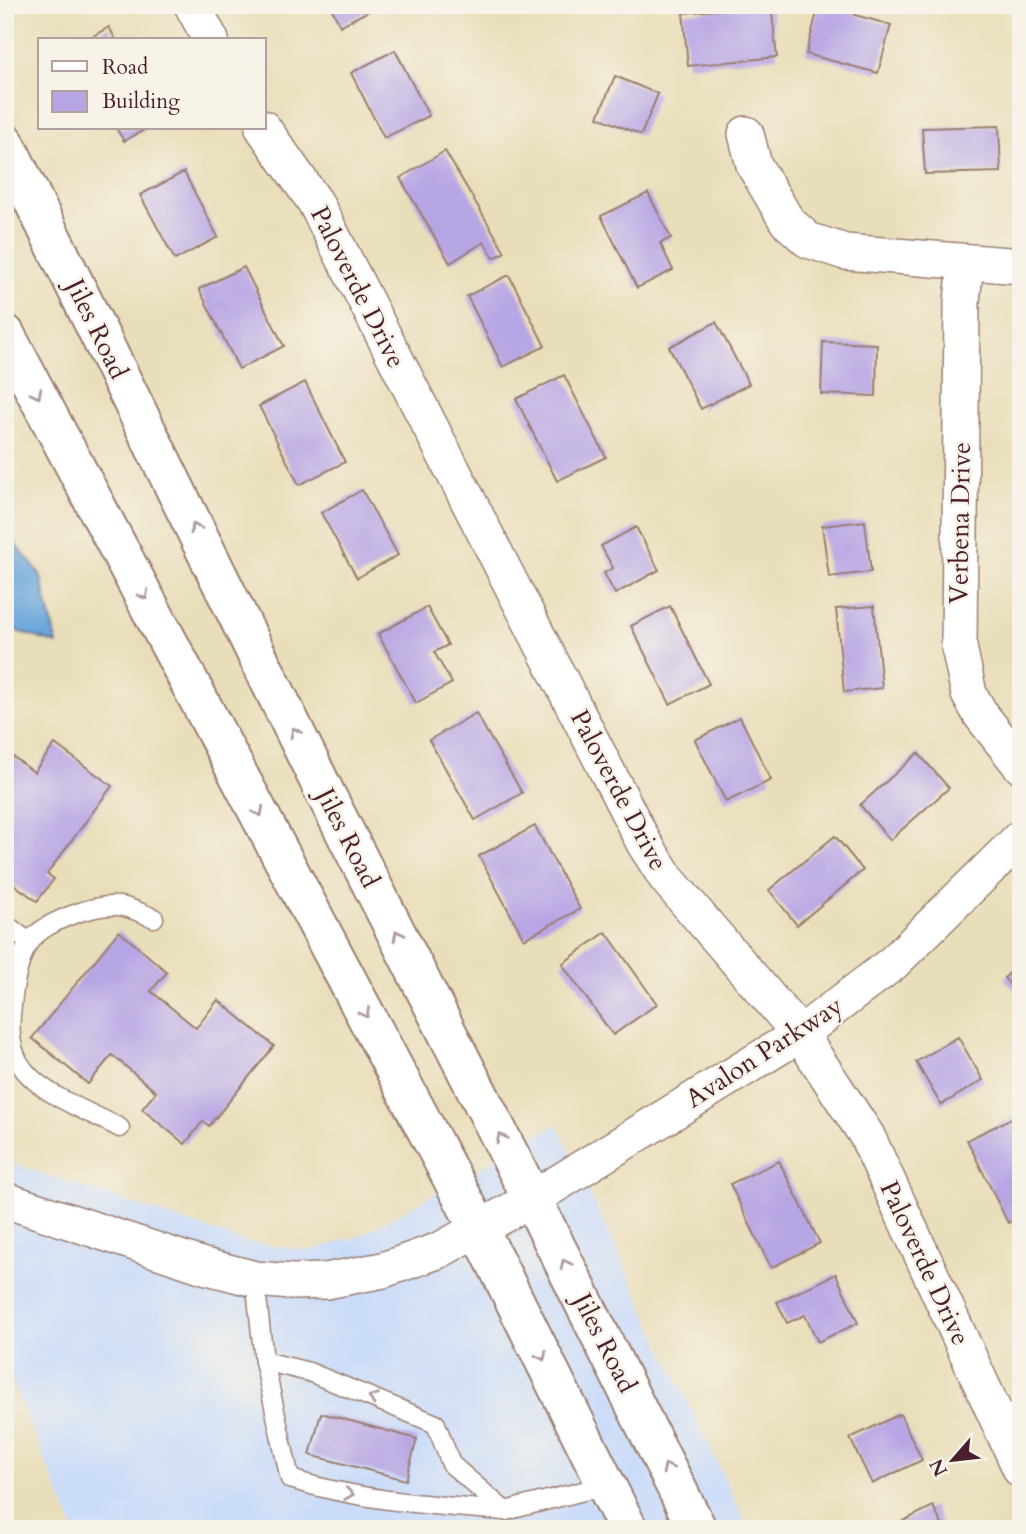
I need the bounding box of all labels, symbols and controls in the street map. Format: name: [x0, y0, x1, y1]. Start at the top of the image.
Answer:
legend: [38, 38, 266, 130]
text: Road: [102, 53, 148, 82]
text: Building: [102, 87, 180, 116]
street label: Paloverde Drive: [302, 200, 414, 374]
street label: Jiles Road: [56, 269, 136, 385]
one-way arrow: [29, 387, 42, 399]
street label: Verbena Drive: [941, 442, 979, 604]
one-way arrow: [189, 523, 203, 535]
one-way arrow: [136, 588, 149, 600]
street label: Paloverde Drive: [562, 704, 676, 876]
one-way arrow: [290, 727, 304, 739]
street label: Jiles Road: [306, 779, 388, 894]
one-way arrow: [251, 805, 264, 817]
one-way arrow: [392, 930, 406, 942]
street label: Avalon Parkway: [679, 988, 850, 1116]
one-way arrow: [357, 1006, 370, 1018]
one-way arrow: [496, 1133, 510, 1145]
street label: Paloverde Drive: [872, 1175, 978, 1351]
one-way arrow: [560, 1259, 574, 1271]
street label: Jiles Road: [563, 1284, 645, 1399]
one-way arrow: [534, 1349, 548, 1361]
one-way arrow: [368, 1393, 380, 1407]
north arrow: [918, 1426, 988, 1496]
text: N: [923, 1454, 954, 1481]
one-way arrow: [661, 1463, 675, 1475]
one-way arrow: [343, 1487, 355, 1502]

